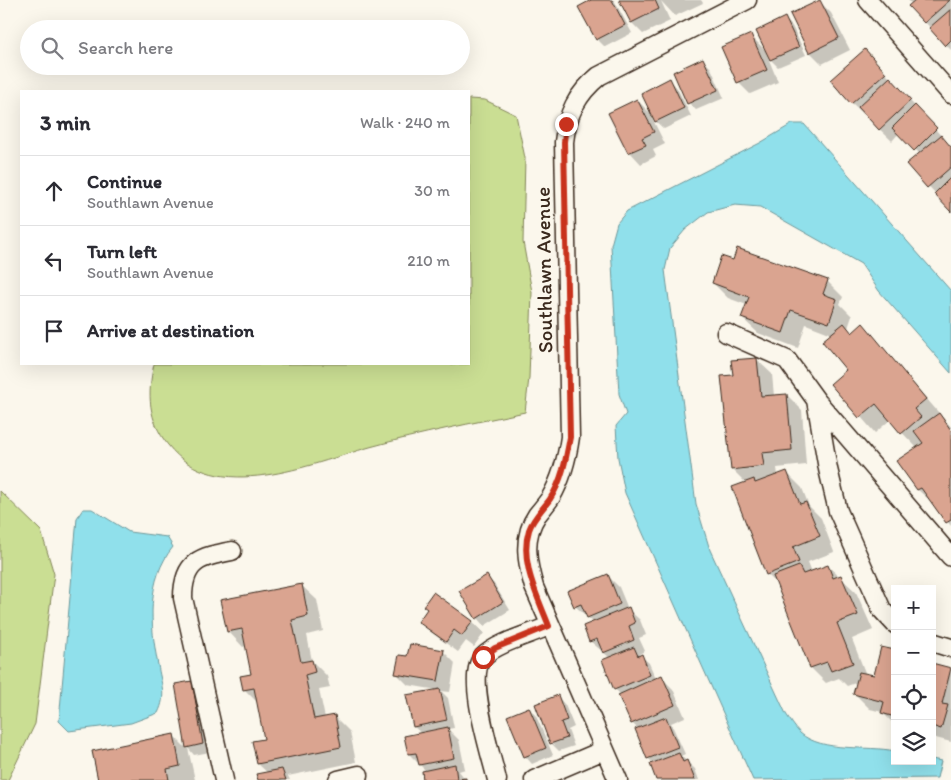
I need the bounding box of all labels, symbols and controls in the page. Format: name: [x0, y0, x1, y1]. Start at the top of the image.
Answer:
search box: [20, 20, 470, 75]
icon: search: [38, 34, 66, 62]
text: Search here: [78, 36, 173, 59]
text: 3 min: [40, 110, 90, 135]
text: Walk · 240 m: [360, 113, 450, 132]
route end: [555, 113, 578, 136]
text: Continue: [87, 170, 162, 193]
icon: ahead: [40, 177, 68, 205]
text: 30 m: [414, 181, 450, 200]
street label: Southlawn Avenue: [530, 187, 557, 353]
text: Southlawn Avenue: [87, 193, 214, 212]
text: Turn left: [87, 240, 157, 263]
icon: left: [40, 247, 68, 275]
text: 210 m: [407, 251, 450, 270]
text: Southlawn Avenue: [87, 263, 214, 282]
icon: arrive: [40, 317, 68, 345]
text: Arrive at destination: [87, 319, 254, 342]
map controls: [891, 585, 936, 765]
button: +: [891, 585, 936, 630]
button: −: [891, 630, 936, 675]
route start: [472, 646, 495, 669]
button: locate: [891, 675, 936, 720]
button: layers: [891, 720, 936, 765]

